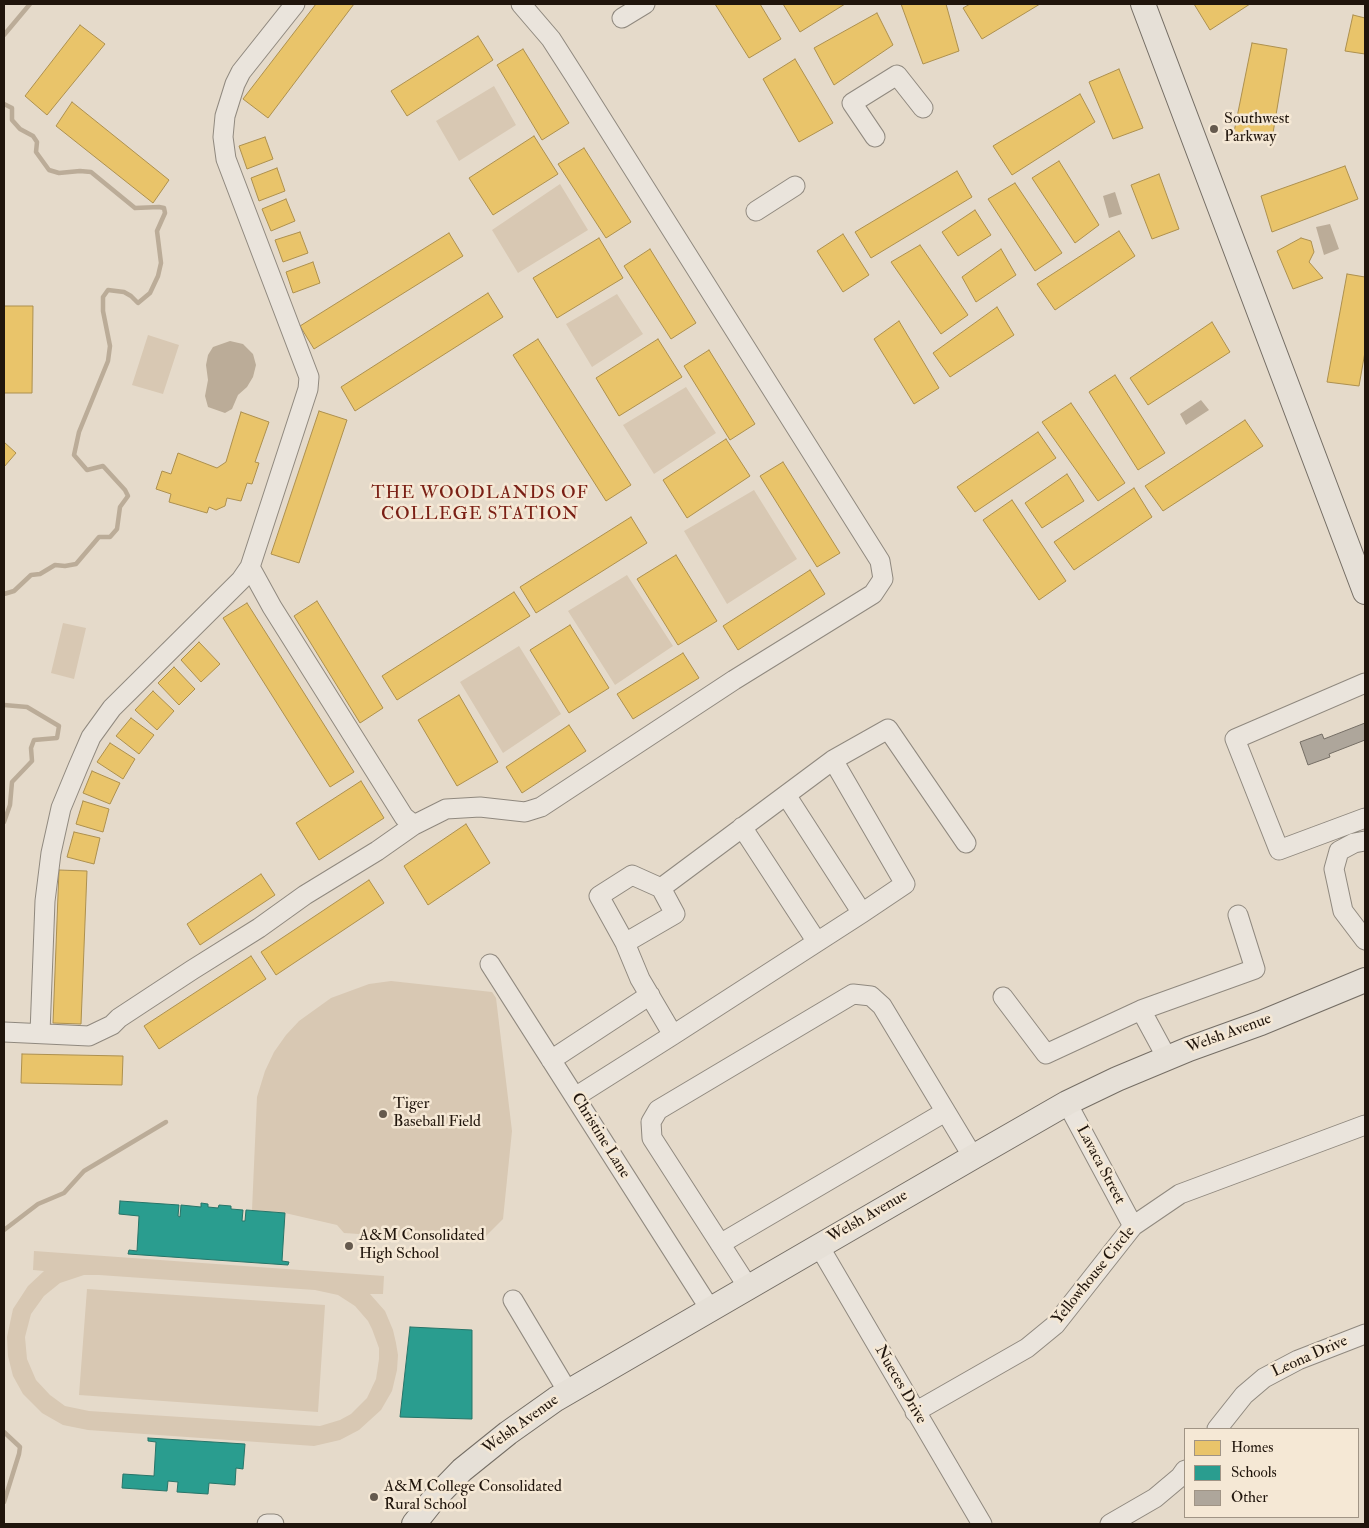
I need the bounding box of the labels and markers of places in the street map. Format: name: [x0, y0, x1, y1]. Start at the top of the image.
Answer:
place label: Southwest Parkway: [1224, 110, 1289, 148]
marker: Southwest Parkway: [1208, 123, 1220, 135]
place label: Tiger Baseball Field: [393, 1095, 481, 1133]
marker: Tiger Baseball Field: [377, 1108, 389, 1120]
place label: A&M Consolidated High School: [359, 1227, 485, 1265]
marker: A&M Consolidated High School: [343, 1240, 355, 1252]
place label: A&M College Consolidated Rural School: [384, 1478, 562, 1516]
marker: A&M College Consolidated Rural School: [368, 1491, 380, 1503]

